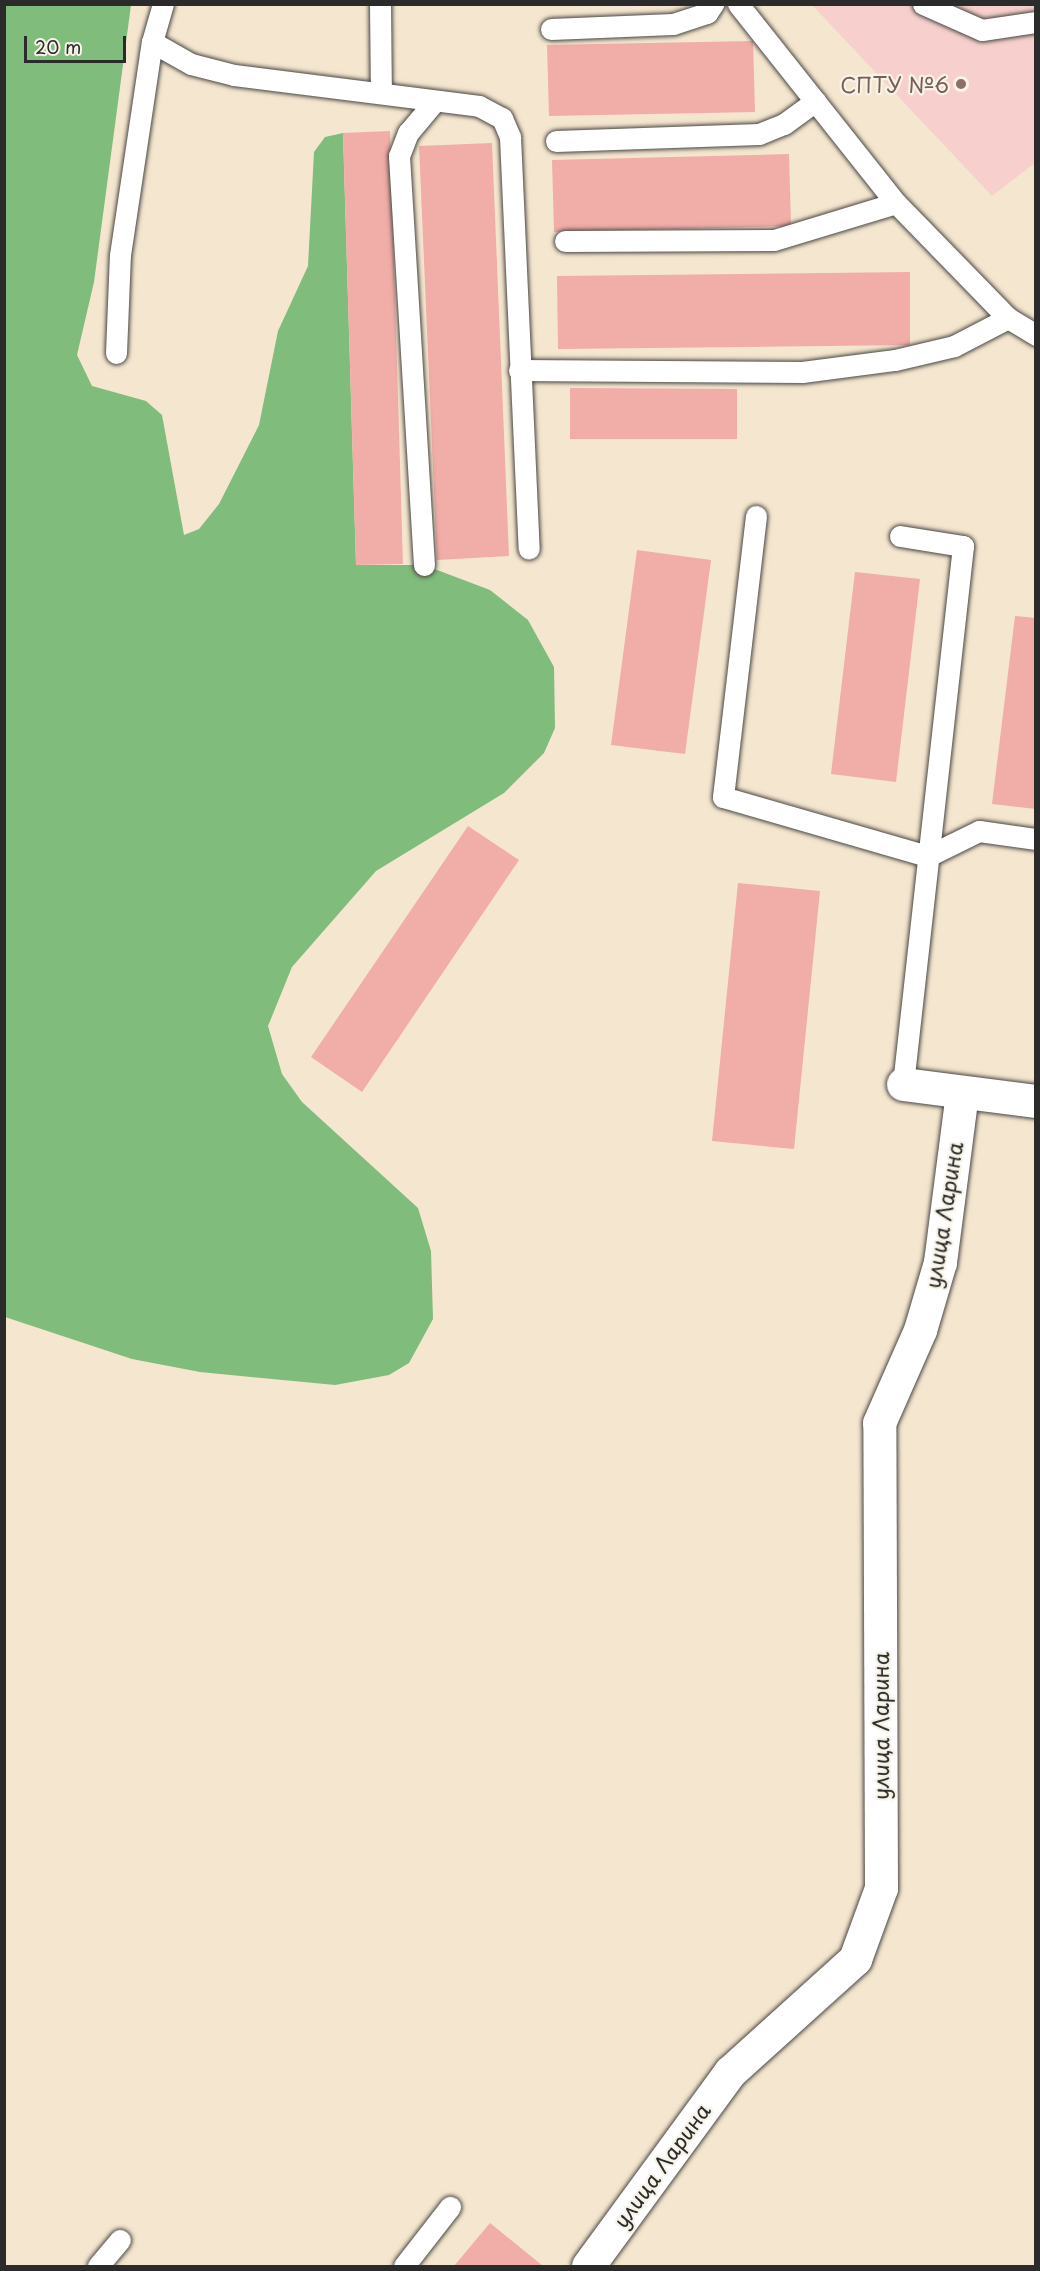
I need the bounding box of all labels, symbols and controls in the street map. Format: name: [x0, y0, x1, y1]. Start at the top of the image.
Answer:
scale bar: [27, 24, 129, 62]
text: 20 m: [35, 33, 81, 60]
place label: СПТУ №6: [841, 71, 949, 97]
marker: СПТУ №6: [954, 77, 968, 91]
street label: улица Ларина: [919, 1140, 967, 1290]
street label: улица Ларина: [867, 1652, 893, 1800]
street label: улица Ларина: [607, 2098, 715, 2232]

